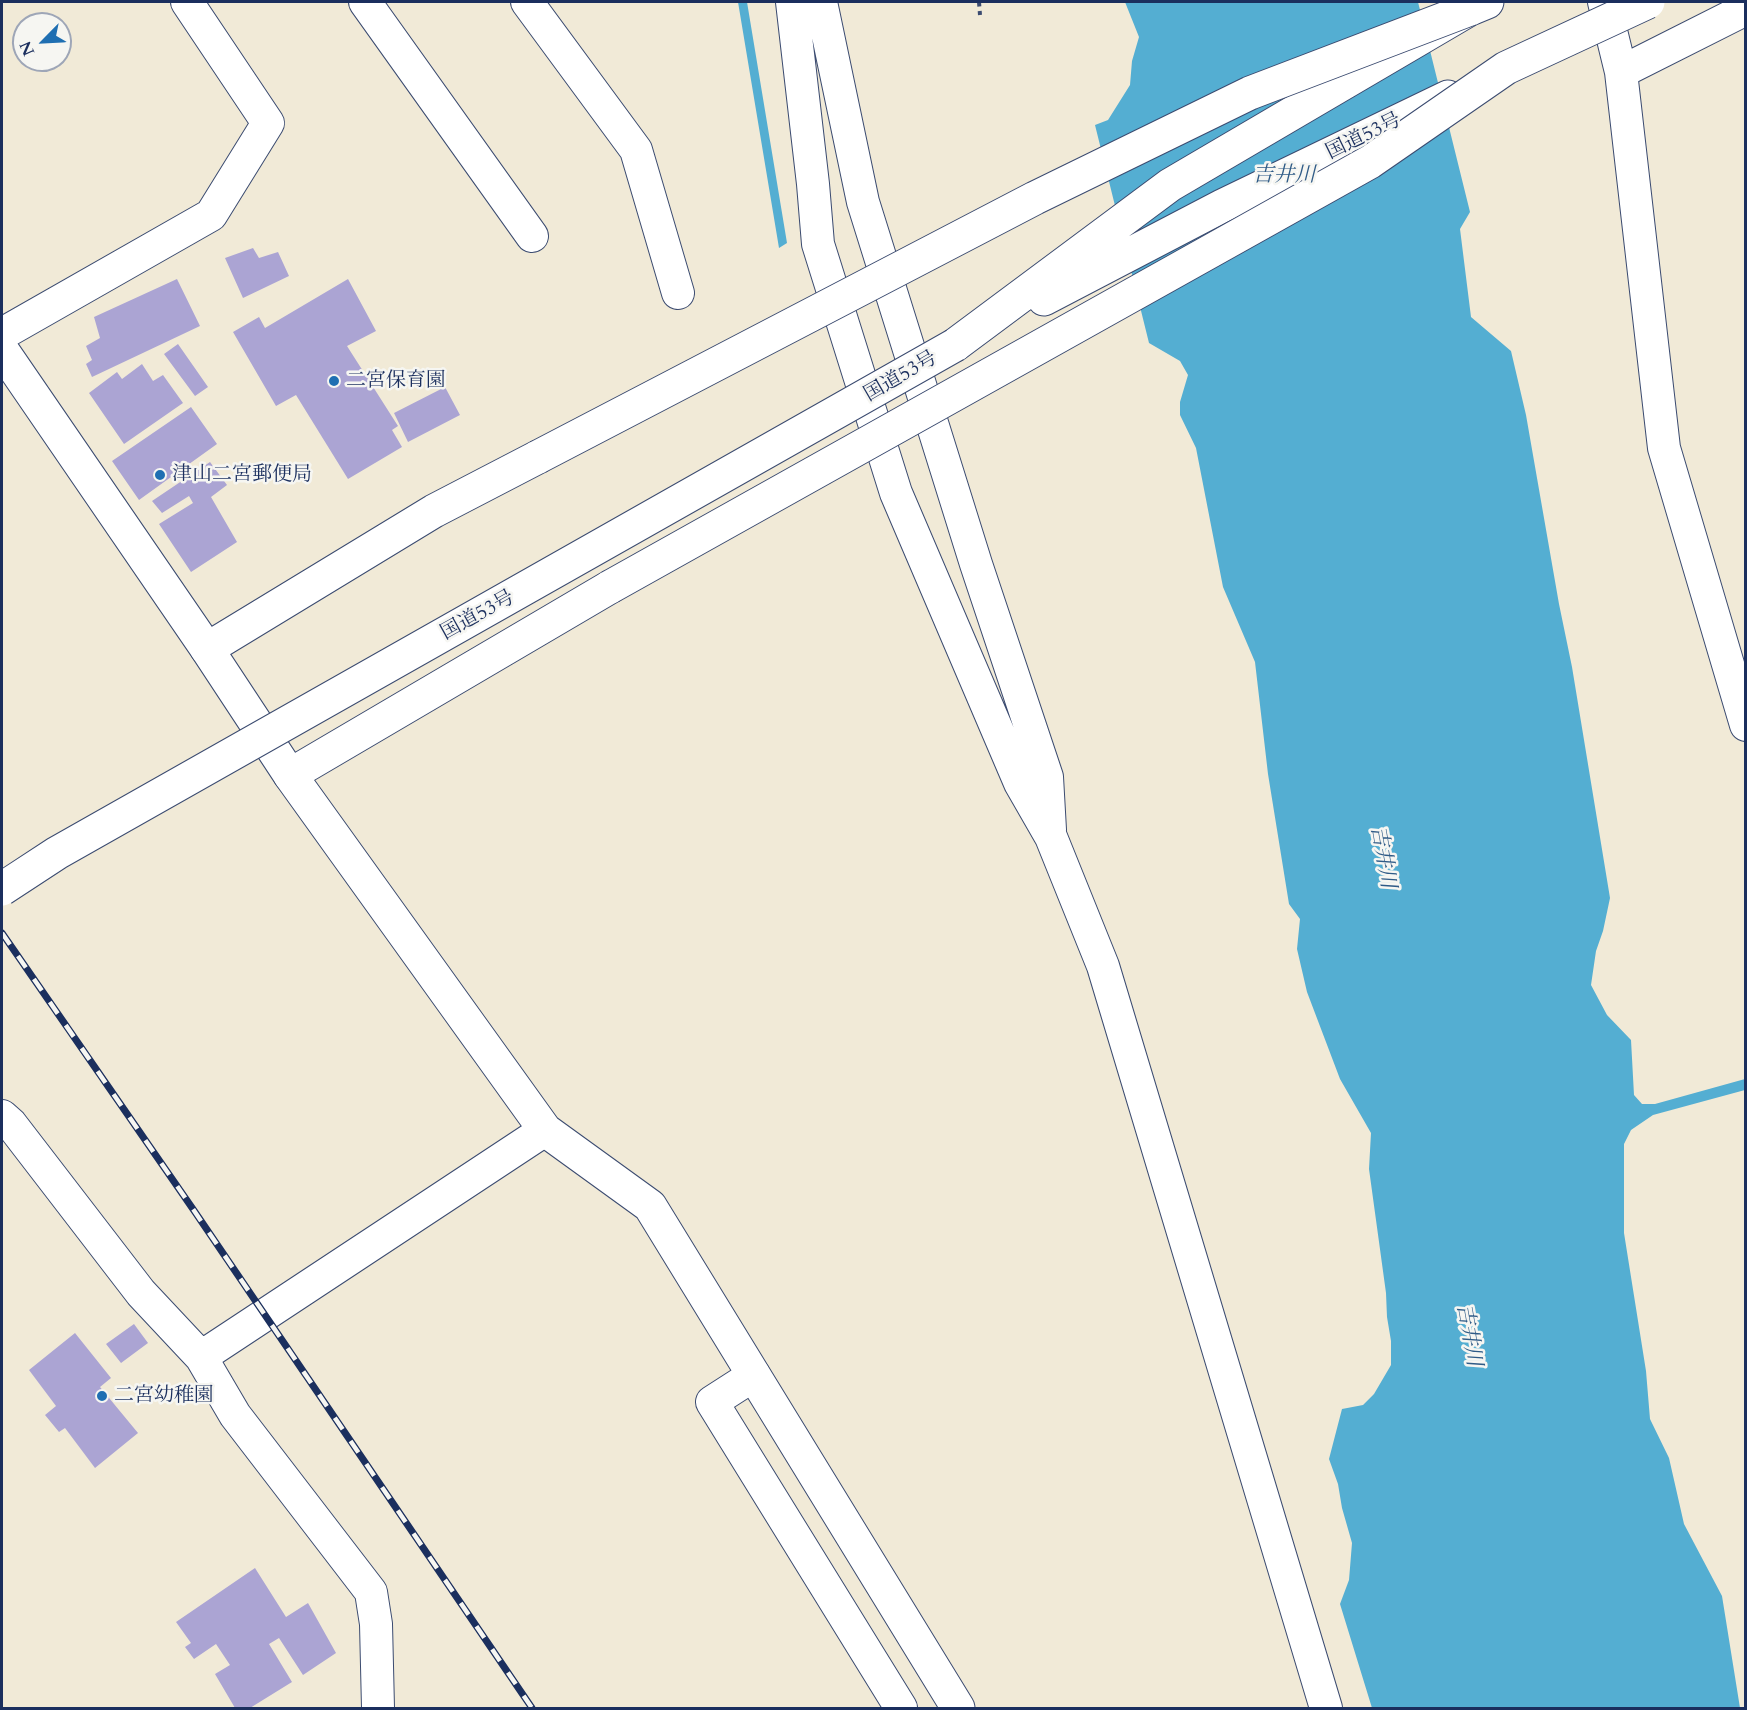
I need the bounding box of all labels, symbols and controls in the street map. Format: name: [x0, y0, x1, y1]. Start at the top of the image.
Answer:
north arrow: [12, 12, 72, 72]
text: N: [15, 38, 40, 59]
street label: 国道53号: [1323, 109, 1405, 165]
water label: 吉井川: [1253, 163, 1315, 189]
street label: 国道53号: [860, 346, 942, 408]
place label: 二宮保育園: [346, 369, 446, 393]
marker: 二宮保育園: [327, 374, 341, 388]
place label: 津山二宮郵便局: [172, 463, 312, 487]
marker: 津山二宮郵便局: [153, 468, 167, 482]
street label: 国道53号: [437, 586, 519, 646]
water label: 吉井川: [1364, 824, 1400, 890]
water label: 吉井川: [1450, 1302, 1486, 1368]
place label: 二宮幼稚園: [114, 1384, 214, 1408]
marker: 二宮幼稚園: [95, 1389, 109, 1403]

